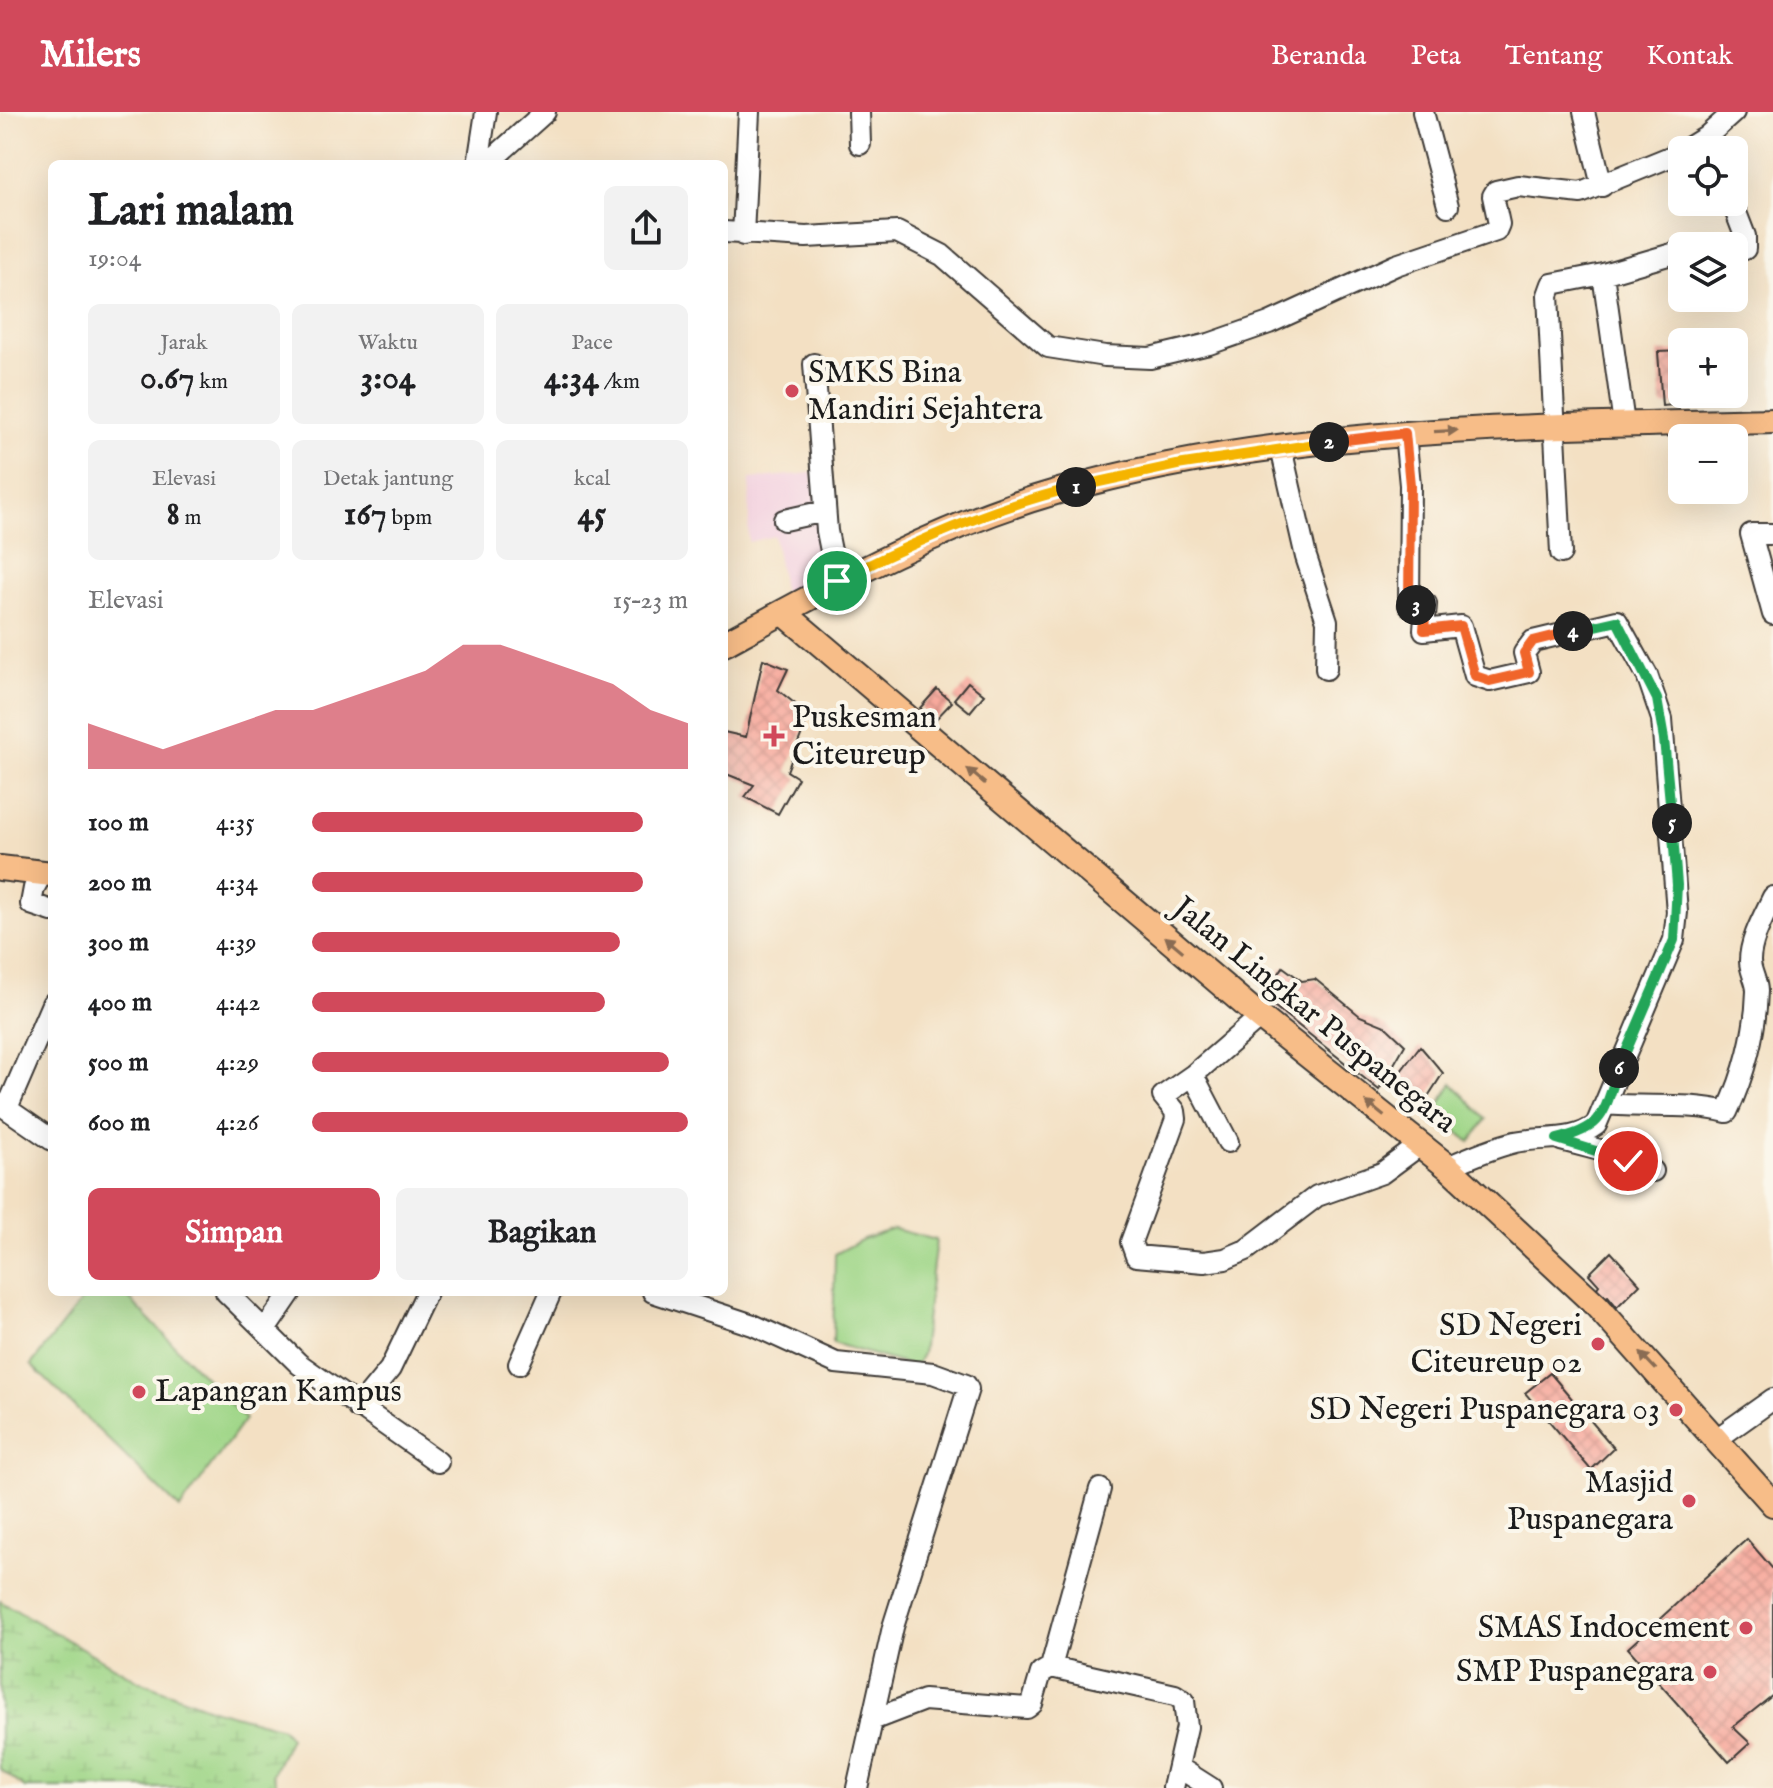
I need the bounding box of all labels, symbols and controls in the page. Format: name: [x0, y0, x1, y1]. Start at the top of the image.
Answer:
text: Milers: [40, 32, 141, 80]
text: Beranda: [1271, 39, 1366, 74]
text: Peta: [1410, 39, 1461, 74]
text: Tentang: [1505, 39, 1602, 74]
text: Kontak: [1646, 39, 1733, 74]
map controls: [1668, 136, 1748, 504]
button: locate: [1668, 136, 1748, 216]
text: Lari malam: [88, 184, 294, 240]
button: share: [604, 186, 688, 270]
button: layers: [1668, 232, 1748, 312]
text: 19:04: [88, 242, 141, 275]
button: +: [1668, 328, 1748, 408]
text: Jarak: [160, 329, 208, 357]
text: Waktu: [358, 329, 418, 357]
text: Pace: [571, 329, 613, 357]
place label: SMKS Bina Mandiri Sejahtera: [808, 353, 1043, 431]
text: 0.67: [140, 357, 194, 400]
text: 3:04: [360, 357, 416, 400]
text: 4:34: [544, 357, 599, 400]
text: km: [194, 368, 228, 396]
text: /km: [599, 368, 640, 396]
marker: SMKS Bina Mandiri Sejahtera: [783, 382, 801, 400]
pin: 2: [1309, 422, 1349, 462]
one-way arrow: [1434, 424, 1459, 437]
button: −: [1668, 424, 1748, 504]
text: 2: [1324, 428, 1334, 456]
text: Elevasi: [152, 465, 216, 493]
text: Detak jantung: [323, 465, 453, 493]
text: kcal: [574, 465, 610, 493]
pin: 1: [1056, 467, 1096, 507]
text: 1: [1072, 473, 1080, 501]
text: 8: [166, 493, 180, 536]
text: 167: [344, 493, 387, 536]
text: 45: [578, 493, 606, 536]
text: m: [180, 504, 202, 532]
text: bpm: [387, 504, 432, 532]
pin: [803, 547, 871, 615]
icon: arrive: [815, 559, 859, 603]
text: Elevasi: [88, 584, 164, 617]
text: 15–23 m: [613, 584, 688, 617]
pin: 3: [1396, 585, 1436, 625]
text: 3: [1412, 591, 1420, 619]
pin: 4: [1553, 611, 1593, 651]
text: 4: [1568, 617, 1578, 645]
place label: Puskesman Citeureup: [792, 698, 937, 776]
marker: Puskesman Citeureup: [763, 725, 785, 747]
one-way arrow: [966, 768, 986, 785]
pin: 5: [1652, 803, 1692, 843]
text: 100 m: [88, 806, 149, 839]
text: 4:35: [216, 806, 255, 839]
text: 5: [1668, 809, 1676, 837]
text: 200 m: [88, 866, 152, 899]
text: 4:34: [216, 866, 258, 899]
street label: Jalan Lingkar Puspanegara: [1161, 887, 1465, 1143]
text: 300 m: [88, 926, 149, 959]
text: 4:39: [216, 926, 257, 959]
one-way arrow: [1165, 936, 1185, 953]
text: 400 m: [88, 986, 152, 1019]
text: 4:42: [216, 986, 261, 1019]
text: 500 m: [88, 1046, 149, 1079]
text: 4:29: [216, 1046, 259, 1079]
pin: 6: [1599, 1048, 1639, 1088]
text: 6: [1614, 1054, 1624, 1082]
one-way arrow: [1365, 1101, 1385, 1118]
text: 600 m: [88, 1106, 150, 1139]
text: 4:26: [216, 1106, 259, 1139]
pin: [1594, 1127, 1662, 1195]
icon: check: [1606, 1139, 1650, 1183]
button: Simpan: [88, 1188, 380, 1280]
button: Bagikan: [396, 1188, 688, 1280]
place label: SD Negeri Citeureup 02: [1410, 1306, 1582, 1384]
marker: SD Negeri Citeureup 02: [1589, 1335, 1607, 1353]
one-way arrow: [1639, 1351, 1657, 1371]
place label: Lapangan Kampus: [155, 1372, 402, 1413]
marker: Lapangan Kampus: [130, 1383, 148, 1401]
place label: SD Negeri Puspanegara 03: [1309, 1390, 1660, 1431]
marker: SD Negeri Puspanegara 03: [1667, 1401, 1685, 1419]
place label: Masjid Puspanegara: [1507, 1463, 1674, 1541]
marker: Masjid Puspanegara: [1680, 1492, 1698, 1510]
place label: SMAS Indocement: [1478, 1608, 1730, 1649]
marker: SMAS Indocement: [1737, 1619, 1755, 1637]
place label: SMP Puspanegara: [1456, 1652, 1694, 1693]
marker: SMP Puspanegara: [1701, 1663, 1719, 1681]

